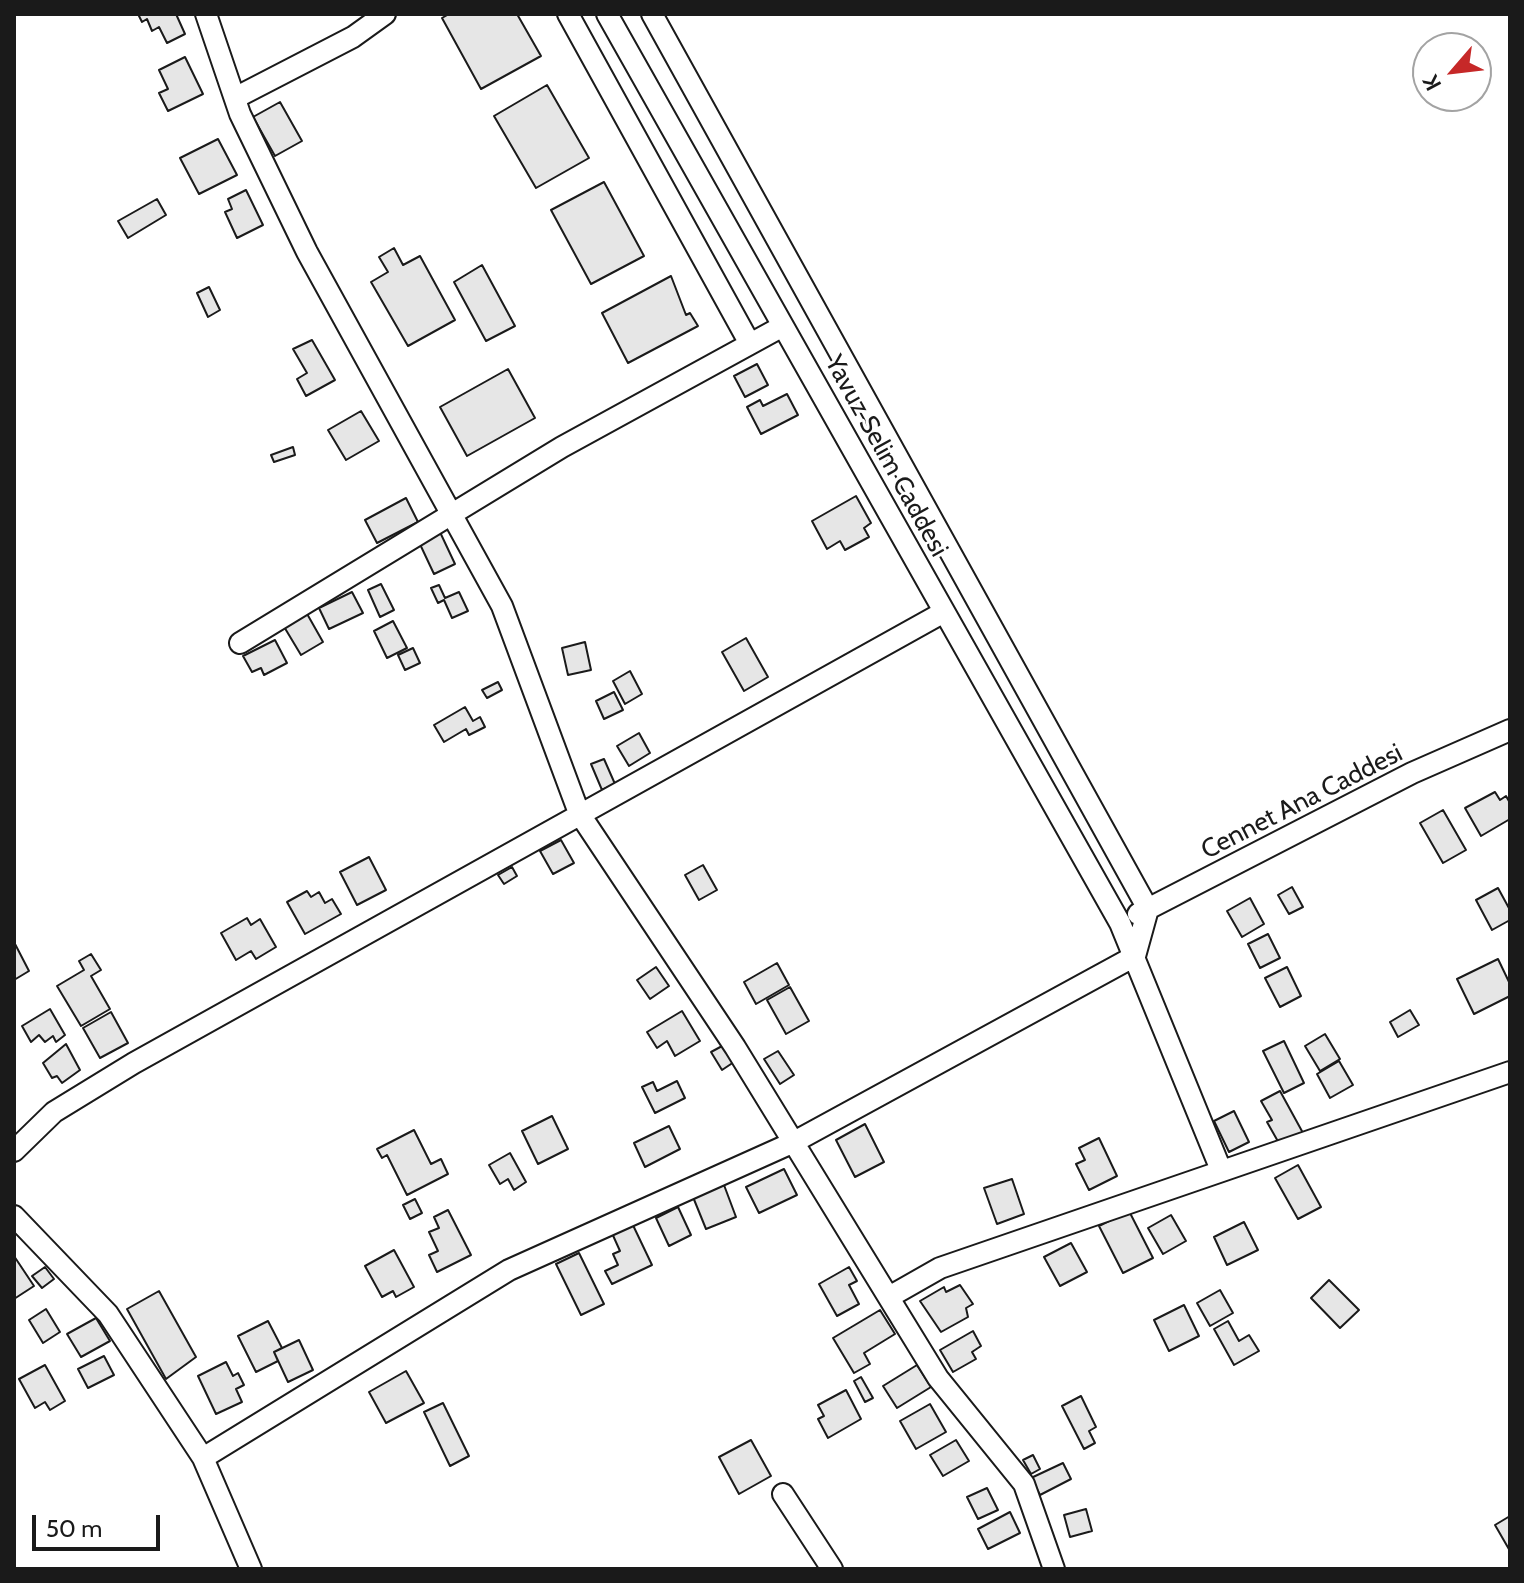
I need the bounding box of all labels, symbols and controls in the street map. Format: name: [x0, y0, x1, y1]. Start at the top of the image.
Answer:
north arrow: [1412, 32, 1492, 112]
text: K: [1417, 70, 1447, 95]
street label: Yavuz Selim Caddesi: [818, 350, 954, 562]
street label: Cennet Ana Caddesi: [1196, 738, 1408, 866]
scale bar: [36, 1499, 164, 1549]
text: 50 m: [46, 1514, 102, 1543]

